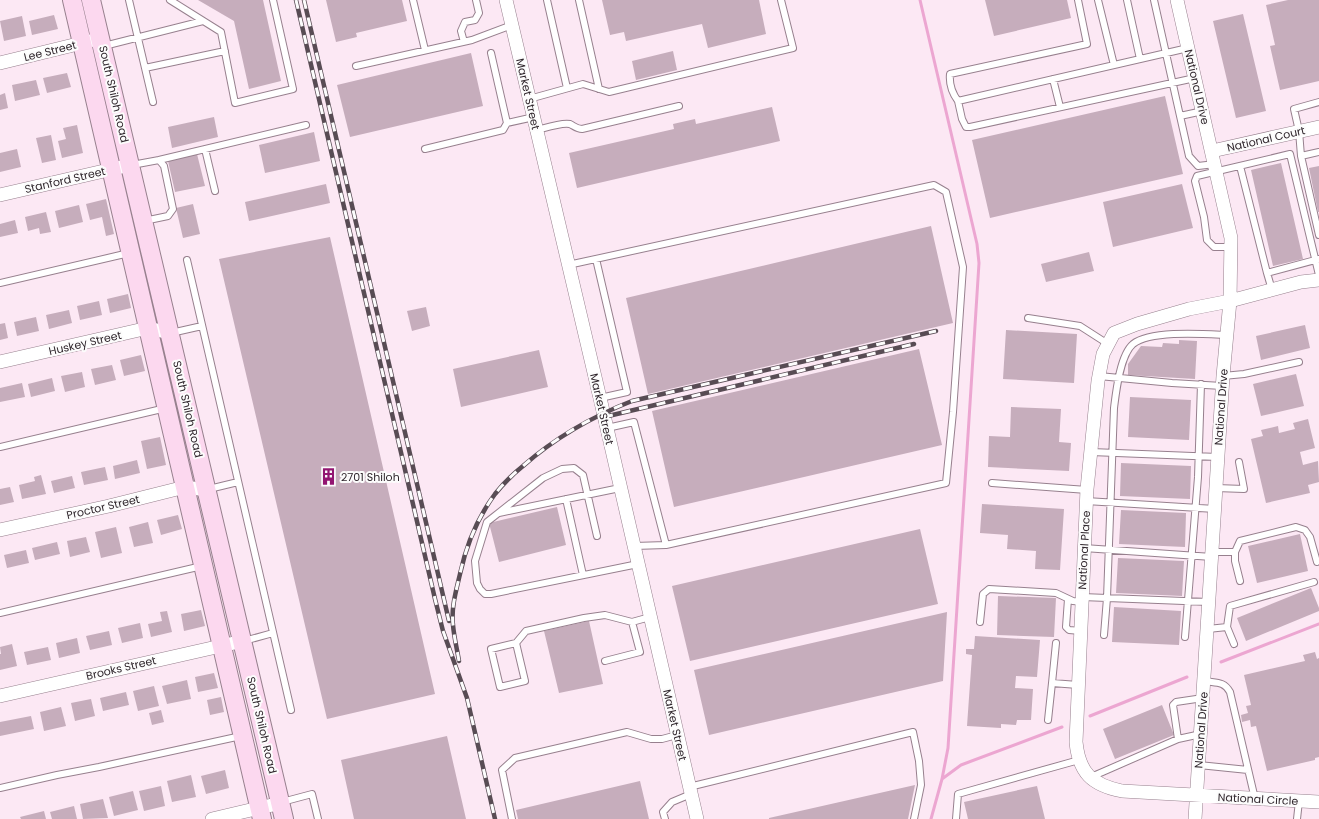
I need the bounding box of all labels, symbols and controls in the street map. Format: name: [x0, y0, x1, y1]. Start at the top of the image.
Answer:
street label: Lee Street: [22, 37, 78, 65]
street label: South Shiloh Road: [95, 44, 133, 144]
street label: National Drive: [1181, 48, 1213, 126]
street label: Market Street: [512, 57, 544, 131]
street label: National Court: [1225, 122, 1307, 156]
street label: Stanford Street: [23, 163, 107, 197]
street label: Huskey Street: [47, 327, 123, 359]
street label: South Shiloh Road: [169, 359, 207, 459]
street label: National Drive: [1210, 368, 1232, 446]
street label: Market Street: [586, 372, 618, 446]
building icon: 2701 Shiloh: [318, 467, 338, 487]
place label: 2701 Shiloh: [341, 469, 400, 485]
street label: Proctor Street: [65, 491, 141, 523]
street label: National Place: [1074, 510, 1094, 590]
street label: Brooks Street: [84, 652, 158, 684]
street label: South Shiloh Road: [243, 675, 281, 775]
street label: Market Street: [659, 688, 691, 762]
street label: National Drive: [1190, 691, 1212, 769]
street label: National Circle: [1217, 789, 1299, 809]

